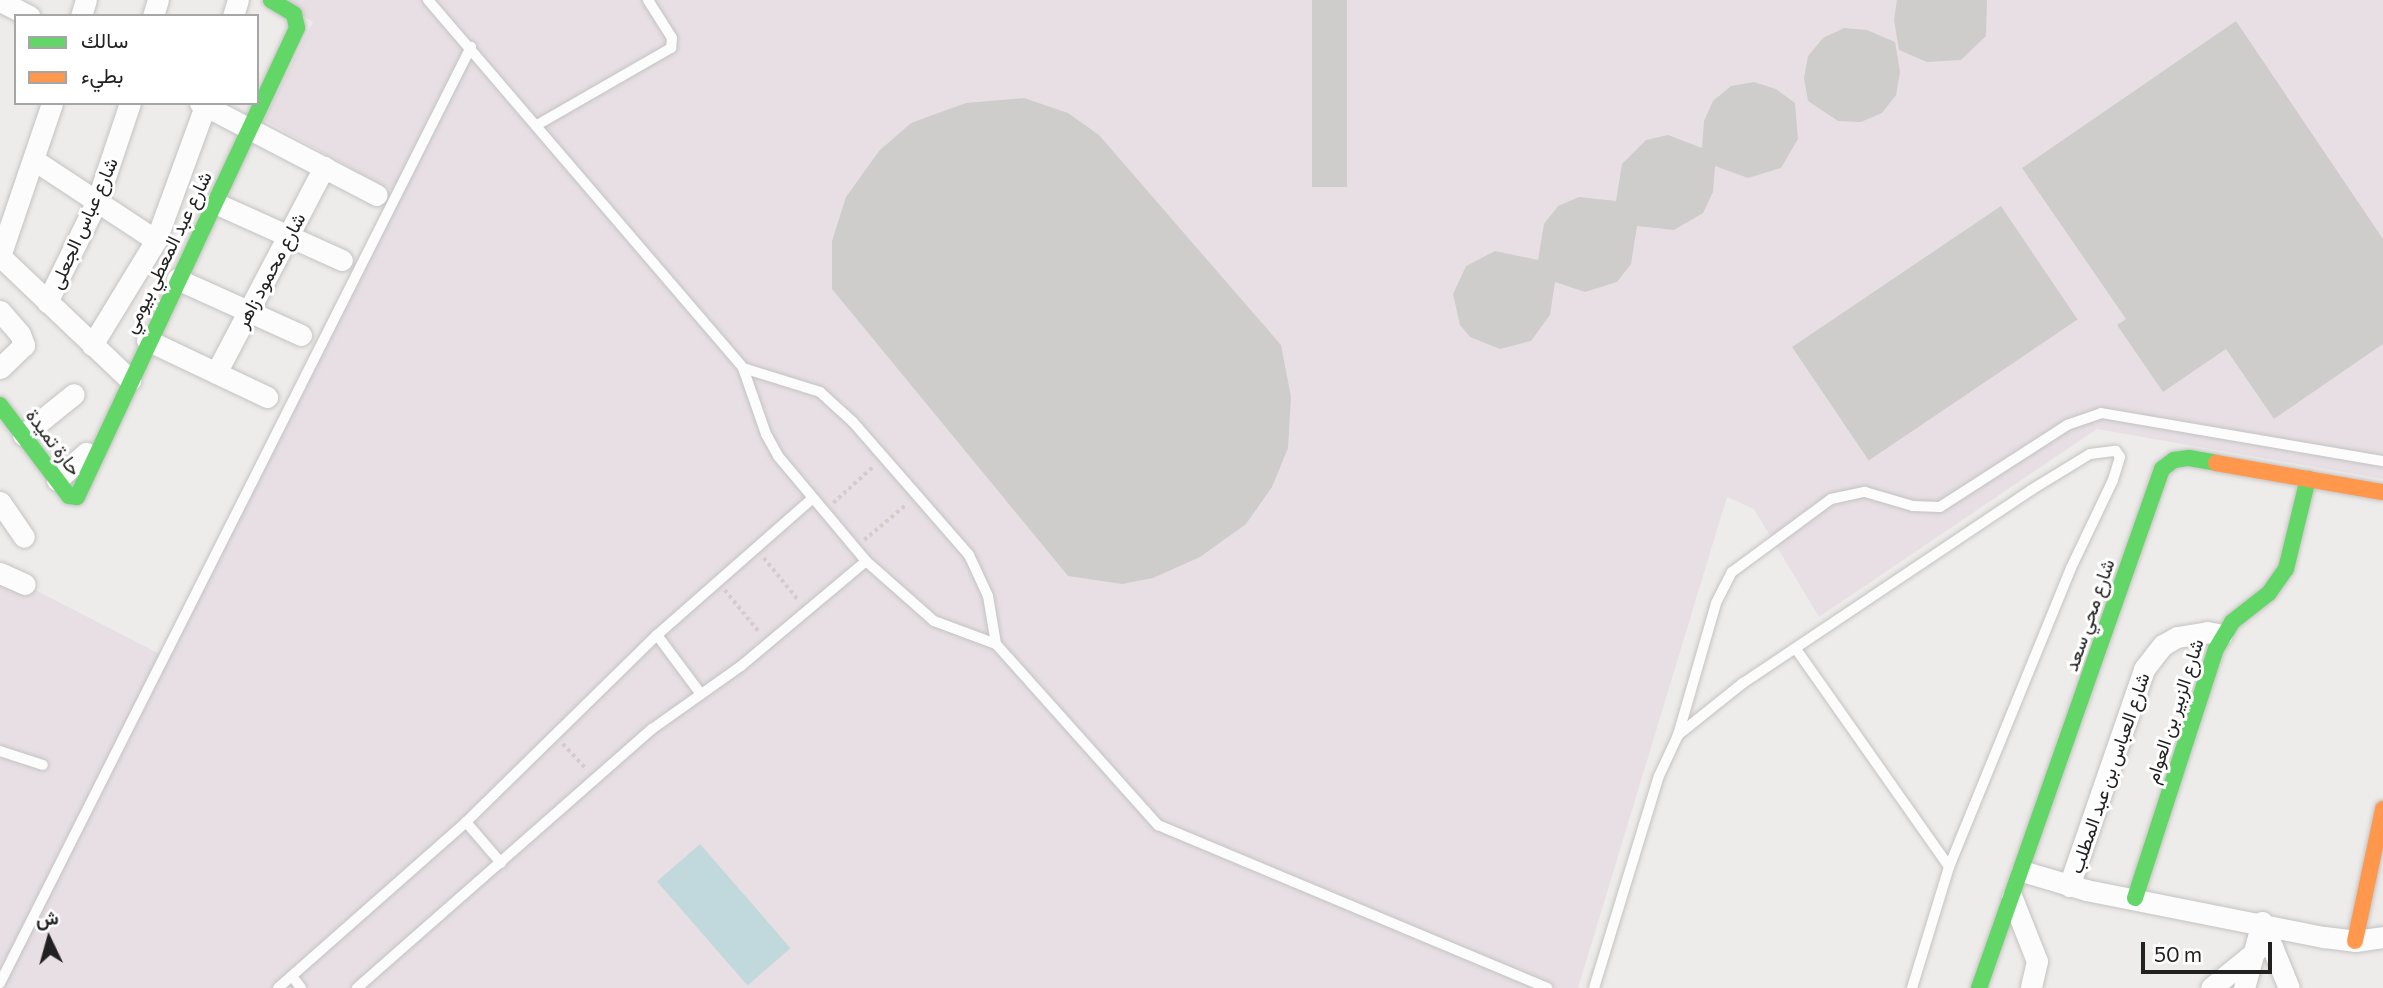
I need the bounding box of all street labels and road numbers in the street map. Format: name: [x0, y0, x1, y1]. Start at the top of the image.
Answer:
street label: شارع عباس الجعلى: [44, 154, 122, 292]
street label: شارع عبد المعطي بيومي: [118, 167, 216, 337]
street label: شارع محمود زاهر: [230, 209, 310, 331]
street label: حارة تميدة: [21, 404, 87, 480]
street label: شارع محي سعد: [2059, 556, 2119, 674]
street label: شارع الزبير بن العوام: [2140, 636, 2208, 786]
street label: شارع العباس بن عبد المطلب: [2064, 670, 2154, 876]

